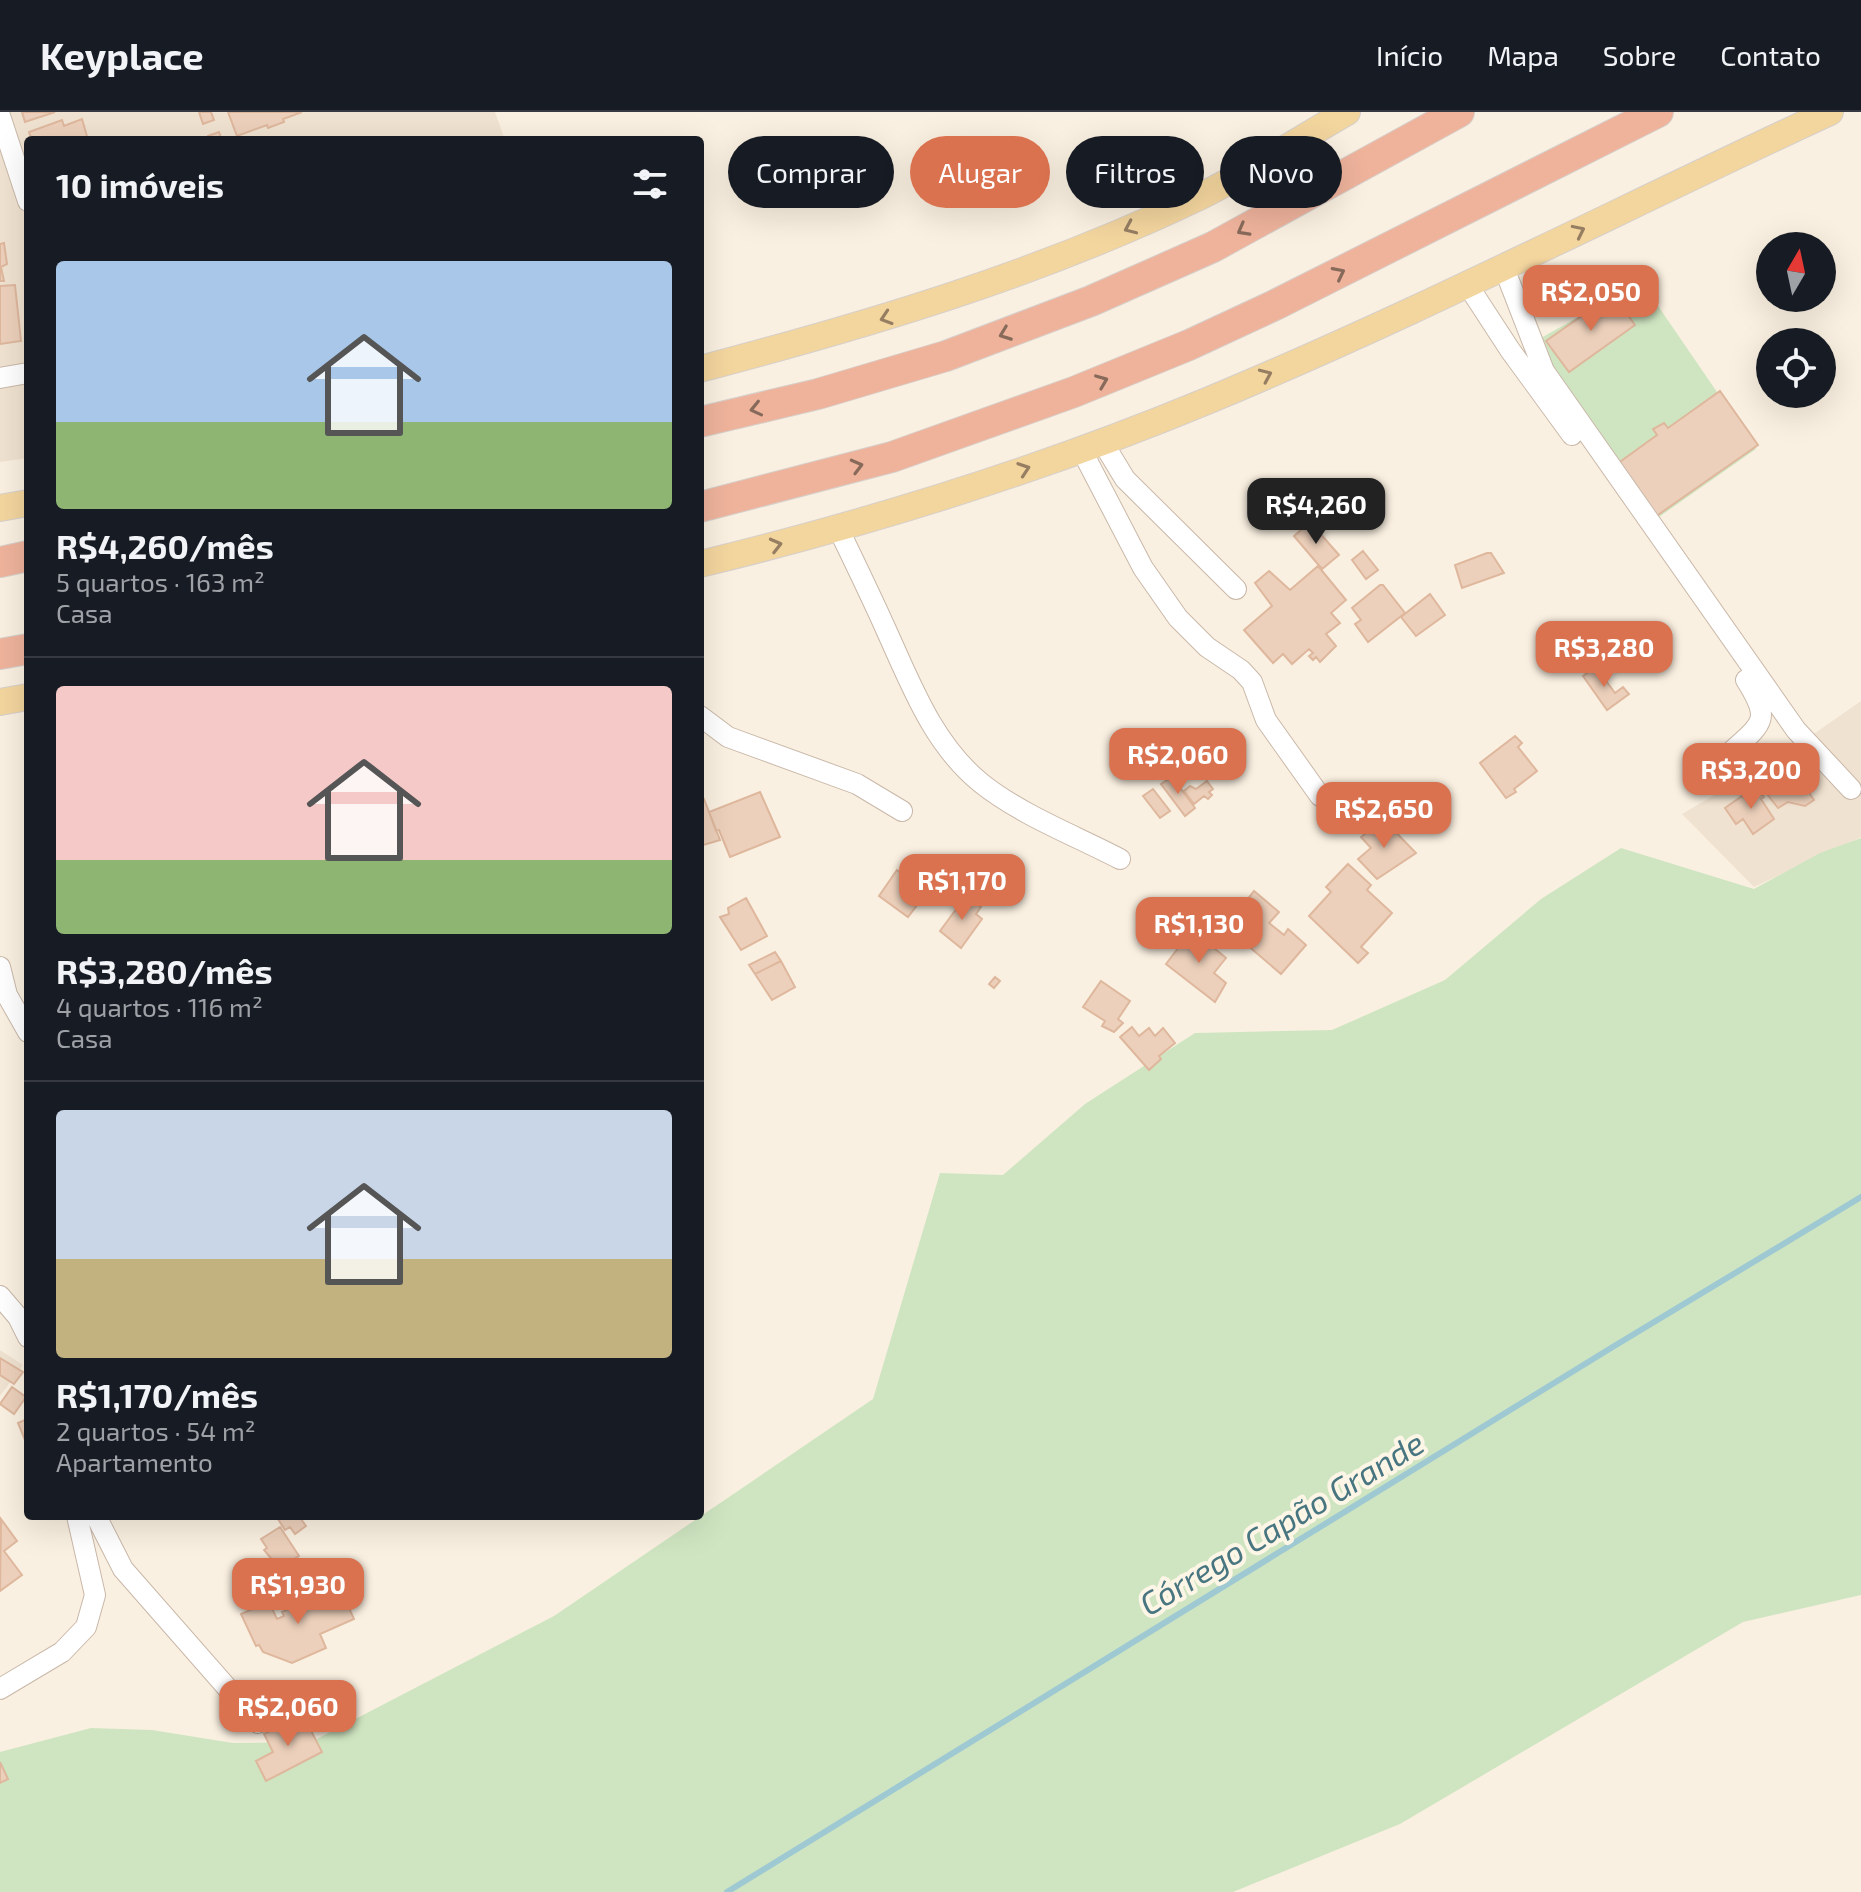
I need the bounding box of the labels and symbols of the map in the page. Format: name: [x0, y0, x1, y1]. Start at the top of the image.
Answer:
one-way arrow: [1124, 218, 1138, 234]
one-way arrow: [1237, 220, 1252, 236]
one-way arrow: [1571, 225, 1585, 241]
north arrow: [1756, 232, 1836, 312]
pin: R$2,050: [1517, 265, 1665, 333]
one-way arrow: [1330, 267, 1345, 283]
one-way arrow: [880, 308, 894, 324]
one-way arrow: [999, 324, 1013, 340]
one-way arrow: [1258, 368, 1273, 384]
one-way arrow: [1094, 374, 1108, 390]
one-way arrow: [750, 399, 764, 416]
one-way arrow: [849, 459, 863, 476]
one-way arrow: [1016, 463, 1030, 479]
pin: R$4,260: [1242, 478, 1390, 546]
one-way arrow: [768, 537, 782, 554]
pin: R$3,280: [1530, 621, 1678, 689]
pin: R$2,060: [1104, 728, 1252, 796]
pin: R$3,200: [1677, 743, 1825, 811]
pin: R$2,650: [1310, 782, 1458, 850]
pin: R$1,170: [888, 854, 1036, 922]
pin: R$1,130: [1125, 897, 1273, 965]
water label: Córrego Capão Grande: [1132, 1422, 1431, 1623]
pin: R$1,930: [224, 1558, 372, 1626]
pin: R$2,060: [214, 1680, 362, 1748]

